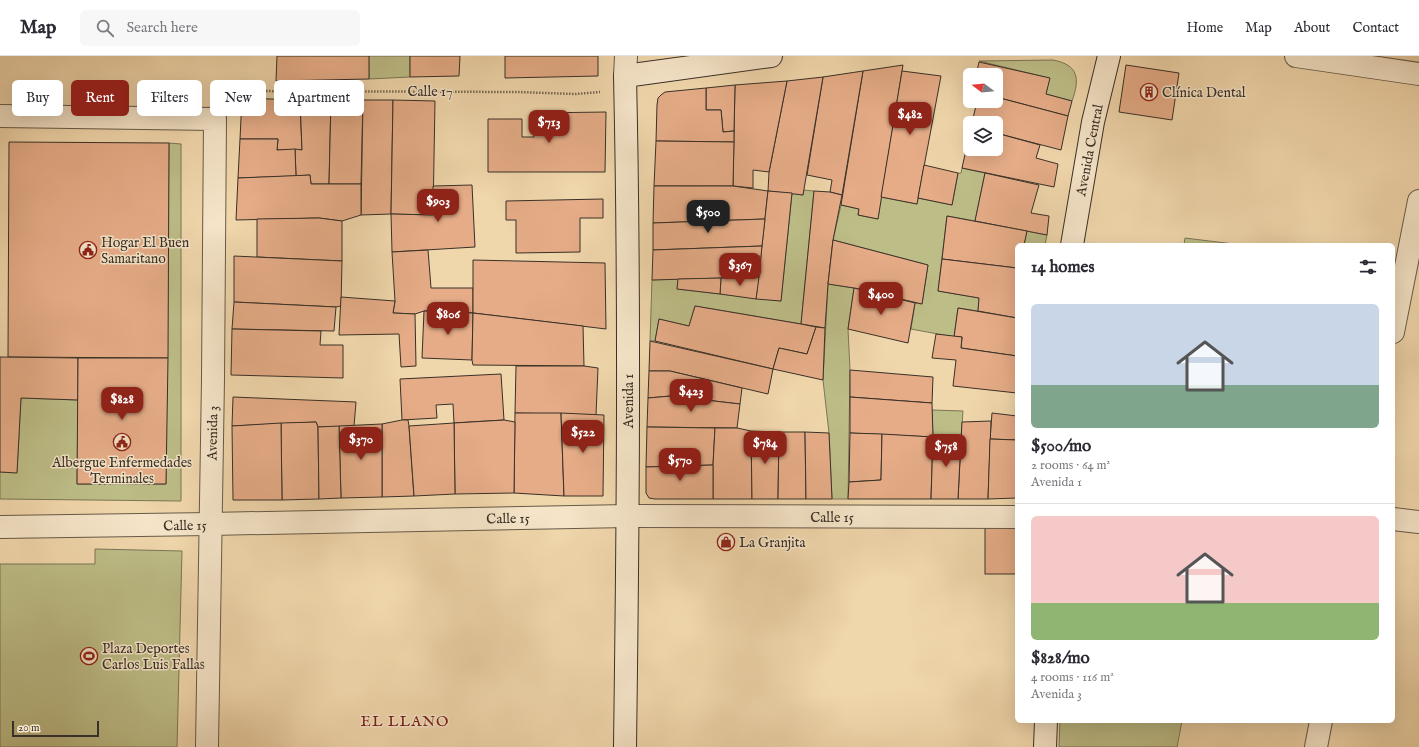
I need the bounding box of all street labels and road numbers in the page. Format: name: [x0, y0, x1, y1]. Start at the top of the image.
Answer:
street label: Calle 17: [408, 83, 452, 101]
street label: Avenida Central: [1072, 103, 1108, 199]
street label: Avenida 1: [620, 374, 638, 429]
street label: Avenida 3: [204, 406, 222, 462]
street label: Calle 15: [810, 509, 854, 527]
street label: Calle 15: [486, 510, 530, 528]
street label: Calle 15: [163, 517, 207, 535]

